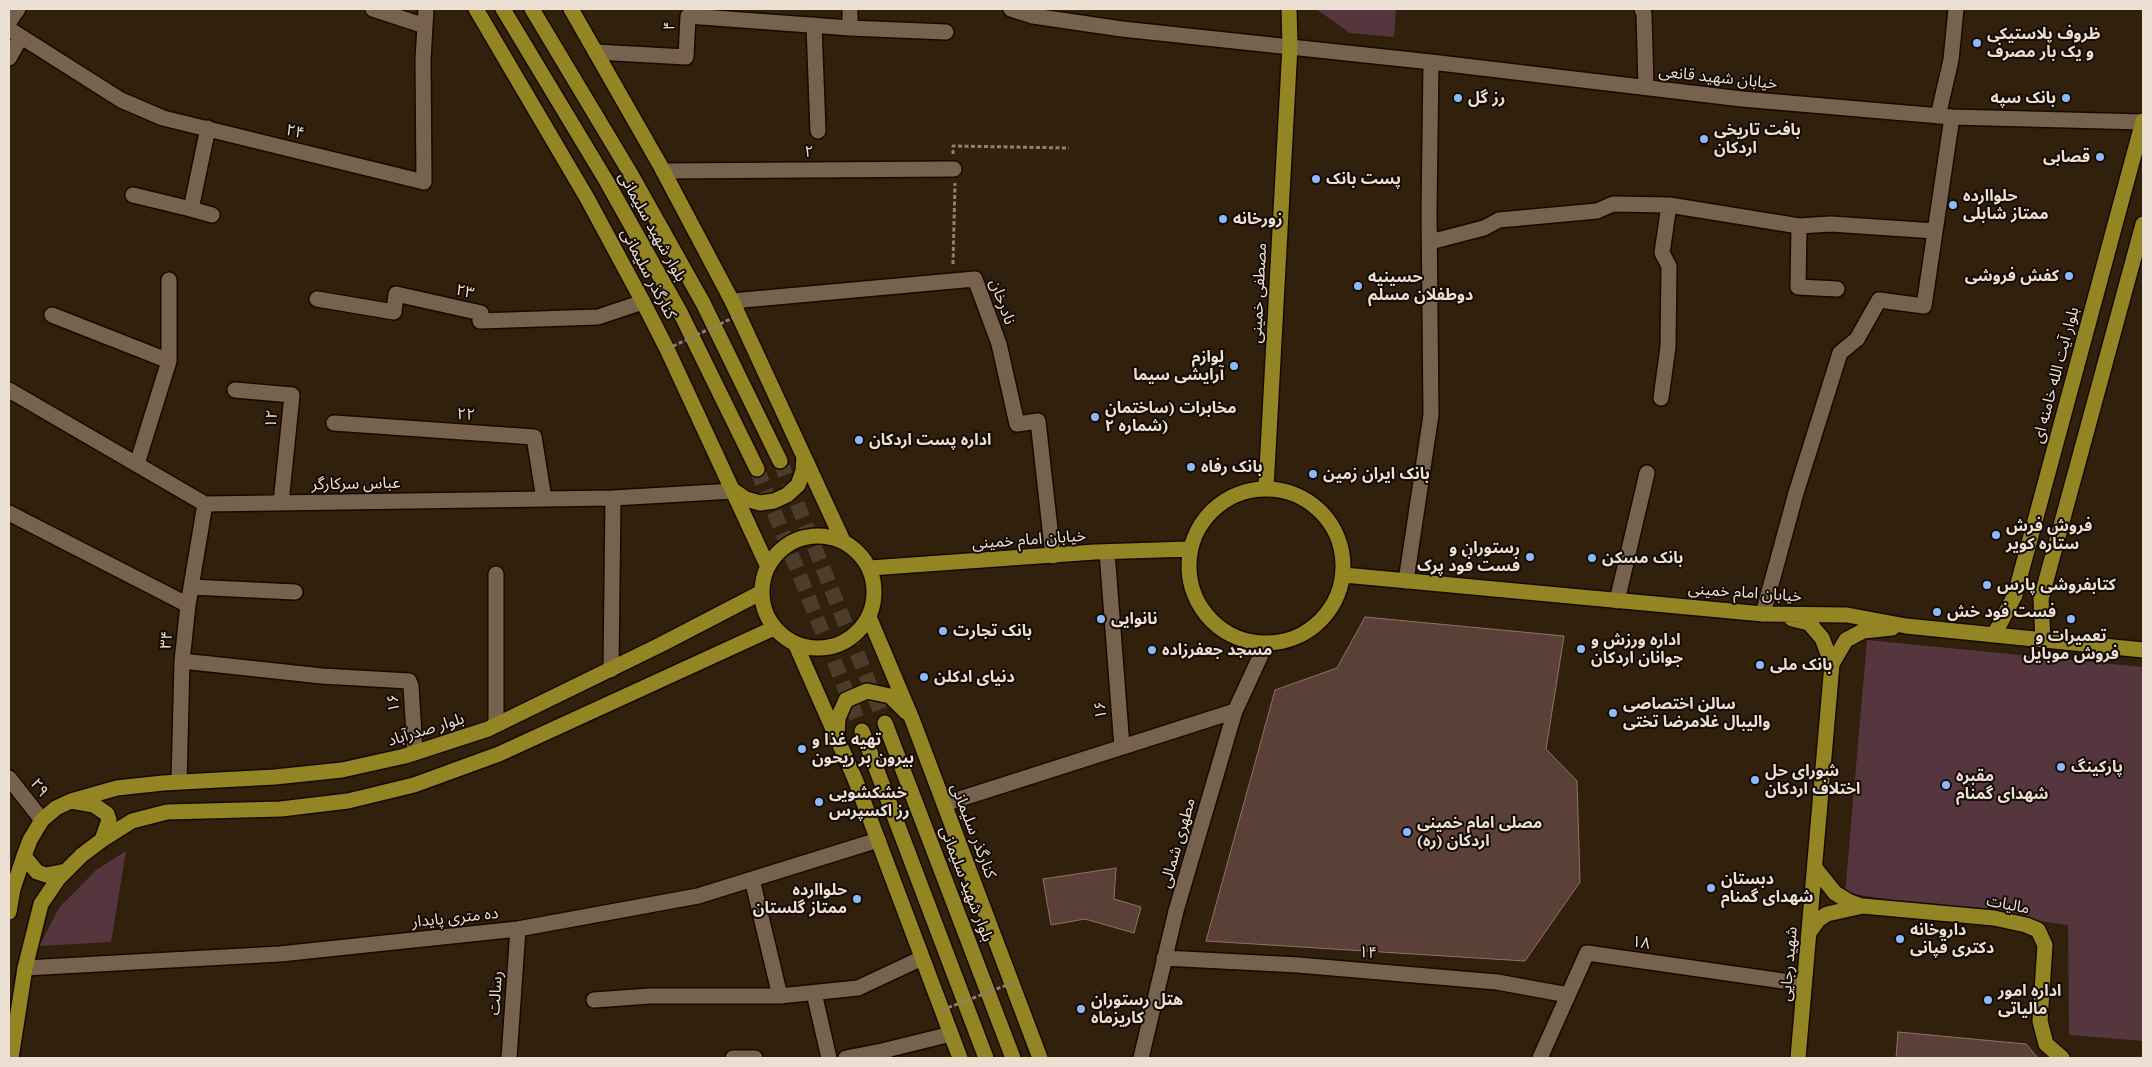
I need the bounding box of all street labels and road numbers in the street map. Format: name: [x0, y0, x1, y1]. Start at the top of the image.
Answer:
street label: ۴: [660, 20, 680, 32]
street label: خیابان شهید قانعی: [1658, 62, 1778, 94]
street label: ۲۴: [284, 120, 306, 144]
street label: ۲: [804, 142, 814, 162]
street label: بلوار شهید سلیمانی: [614, 169, 690, 285]
street label: کنارگذر سلیمانی: [616, 225, 680, 323]
street label: مصطفی خمینی: [1247, 242, 1271, 344]
street label: نادرخان: [985, 277, 1019, 327]
street label: ۲۳: [454, 281, 476, 303]
street label: بلوار آیت الله خامنه ای: [2029, 305, 2083, 445]
street label: ۲۲: [456, 405, 476, 425]
street label: ۱۲: [261, 409, 283, 429]
street label: عباس سرکارگر: [311, 474, 401, 494]
street label: خیابان امام خمینی: [971, 526, 1087, 554]
street label: خیابان امام خمینی: [1687, 579, 1803, 607]
street label: ۳۴: [156, 630, 178, 650]
street label: ۱۶: [384, 693, 404, 713]
street label: ۱۶: [1091, 700, 1111, 720]
street label: بلوار صدرآباد: [385, 709, 467, 751]
street label: ۲۹: [26, 775, 52, 801]
street label: کنارگذر سلیمانی: [946, 781, 1000, 881]
street label: مطهری شمالی: [1156, 796, 1200, 890]
street label: بلوار شهید سلیمانی: [935, 823, 997, 945]
street label: مالیات: [1985, 891, 2031, 919]
street label: ده متری پایدار: [411, 904, 499, 932]
street label: شهید رجایی: [1776, 926, 1802, 1002]
street label: ۱۸: [1631, 932, 1651, 954]
street label: ۱۴: [1358, 943, 1378, 963]
street label: رسالت: [485, 970, 507, 1016]

